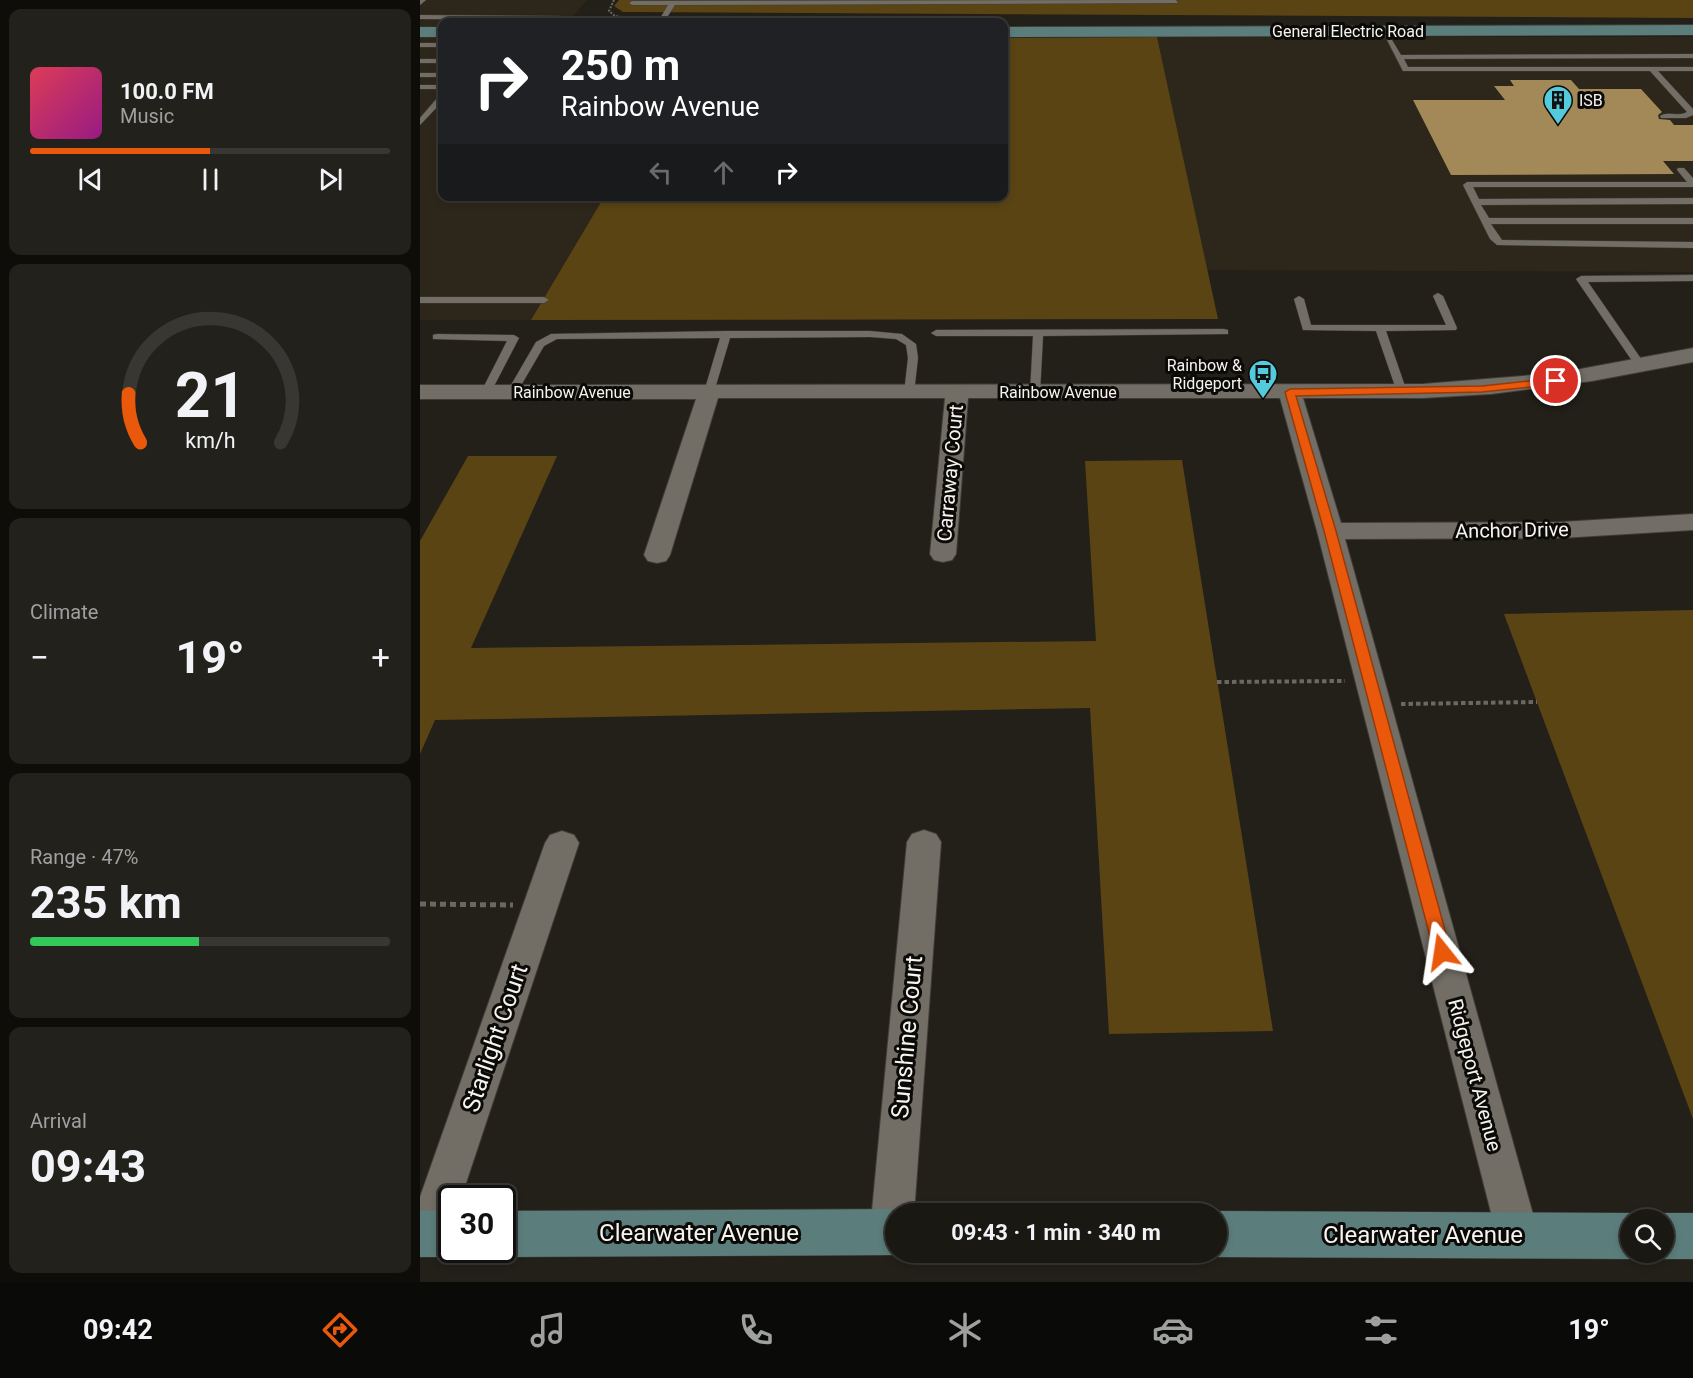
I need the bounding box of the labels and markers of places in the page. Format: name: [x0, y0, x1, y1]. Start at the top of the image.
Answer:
building icon: ISB: [1542, 84, 1574, 126]
place label: ISB: [1579, 91, 1603, 110]
pin: [1530, 355, 1581, 406]
place label: Rainbow & Ridgeport: [1167, 356, 1242, 393]
bus stop icon: Rainbow & Ridgeport: [1247, 358, 1279, 400]

